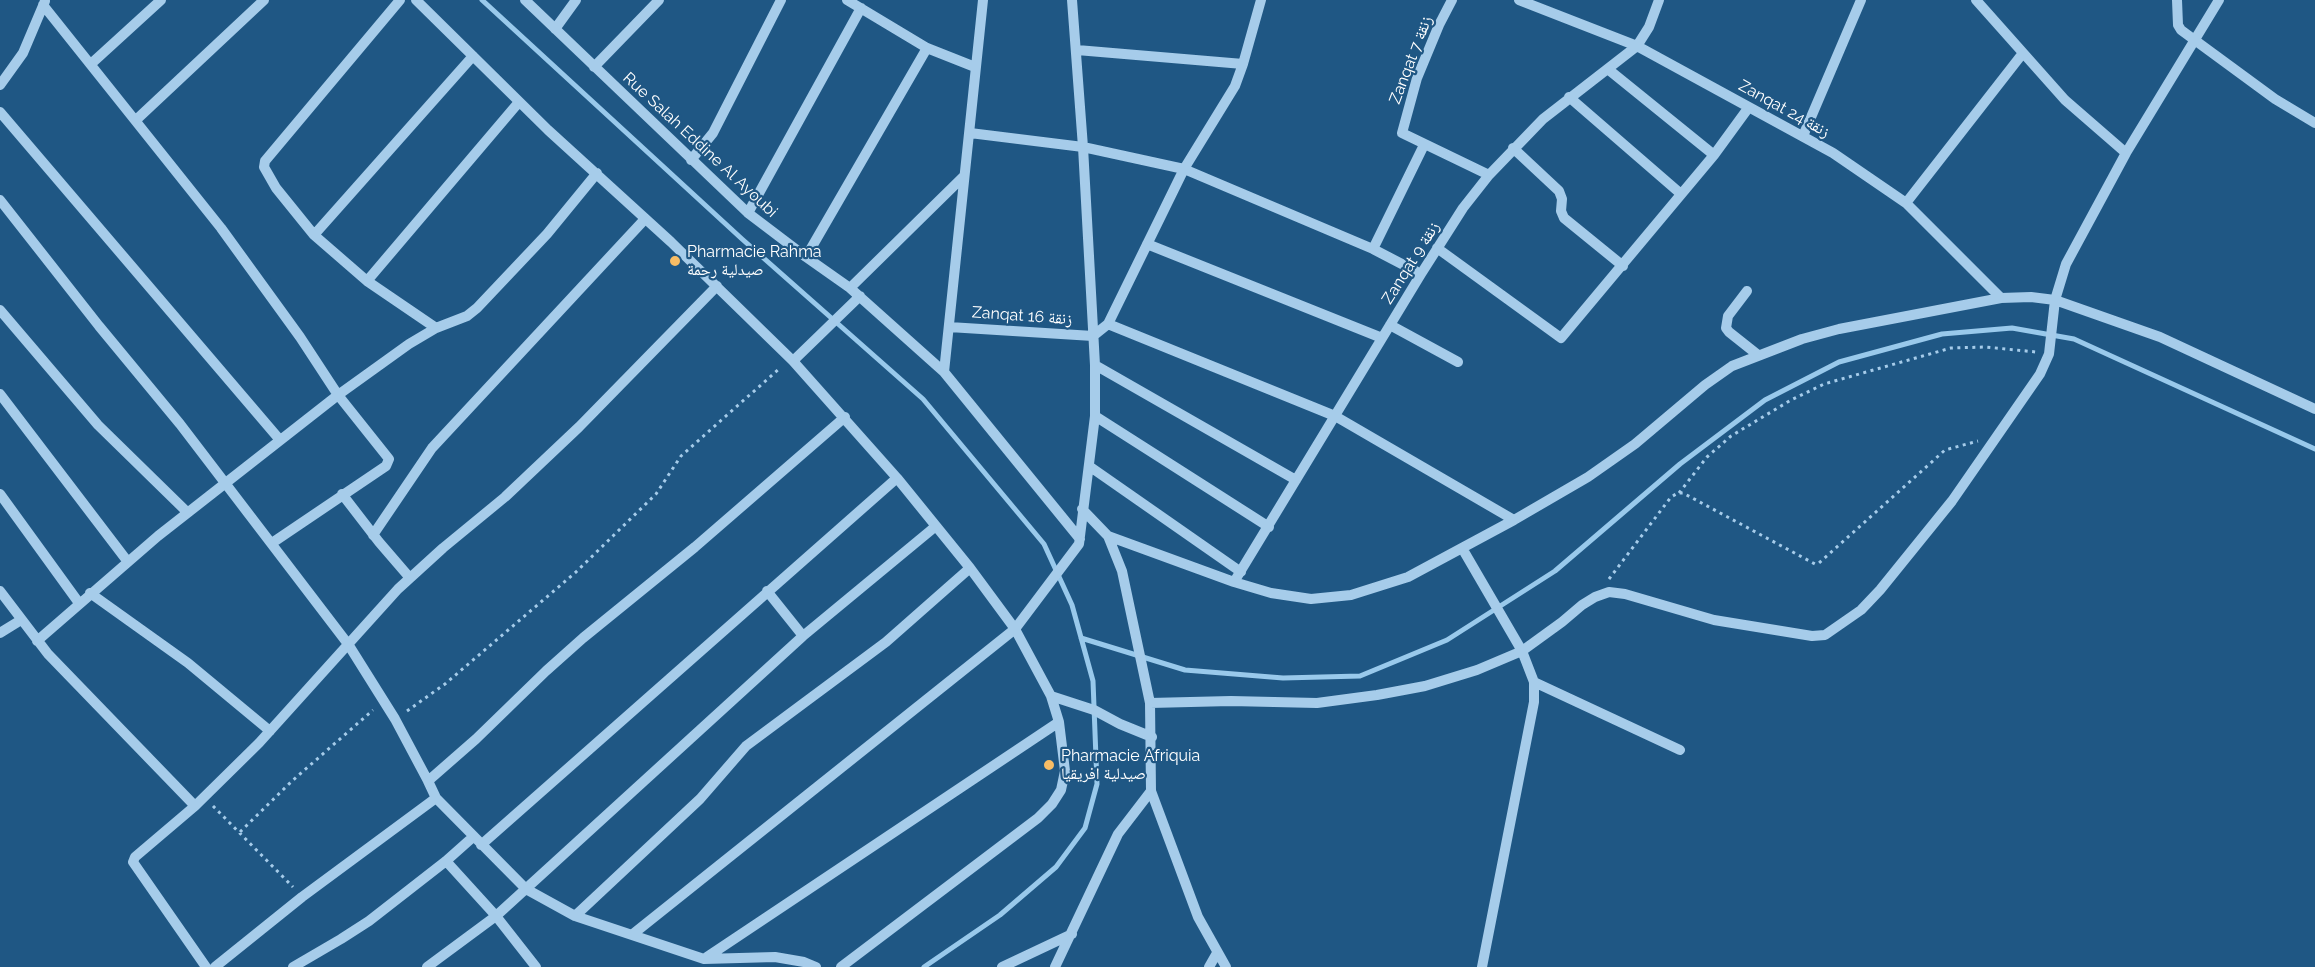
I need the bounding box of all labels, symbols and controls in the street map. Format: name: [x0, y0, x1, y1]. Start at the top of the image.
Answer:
street label: Zanqat 7 زنقة: [1385, 13, 1437, 107]
street label: Rue Salah Eddine Al Ayoubi: [619, 68, 781, 222]
street label: Zanqat 24 زنقة: [1735, 76, 1833, 142]
street label: Zanqat 9 زنقة: [1378, 218, 1444, 308]
place label: Pharmacie Rahma صيدلية رحمة: [687, 242, 822, 280]
marker: Pharmacie Rahma صيدلية رحمة: [668, 254, 682, 268]
street label: Zanqat 16 زنقة: [971, 303, 1073, 329]
place label: Pharmacie Afriquia صيدلية افريقيا: [1061, 746, 1200, 784]
marker: Pharmacie Afriquia صيدلية افريقيا: [1042, 758, 1056, 772]

